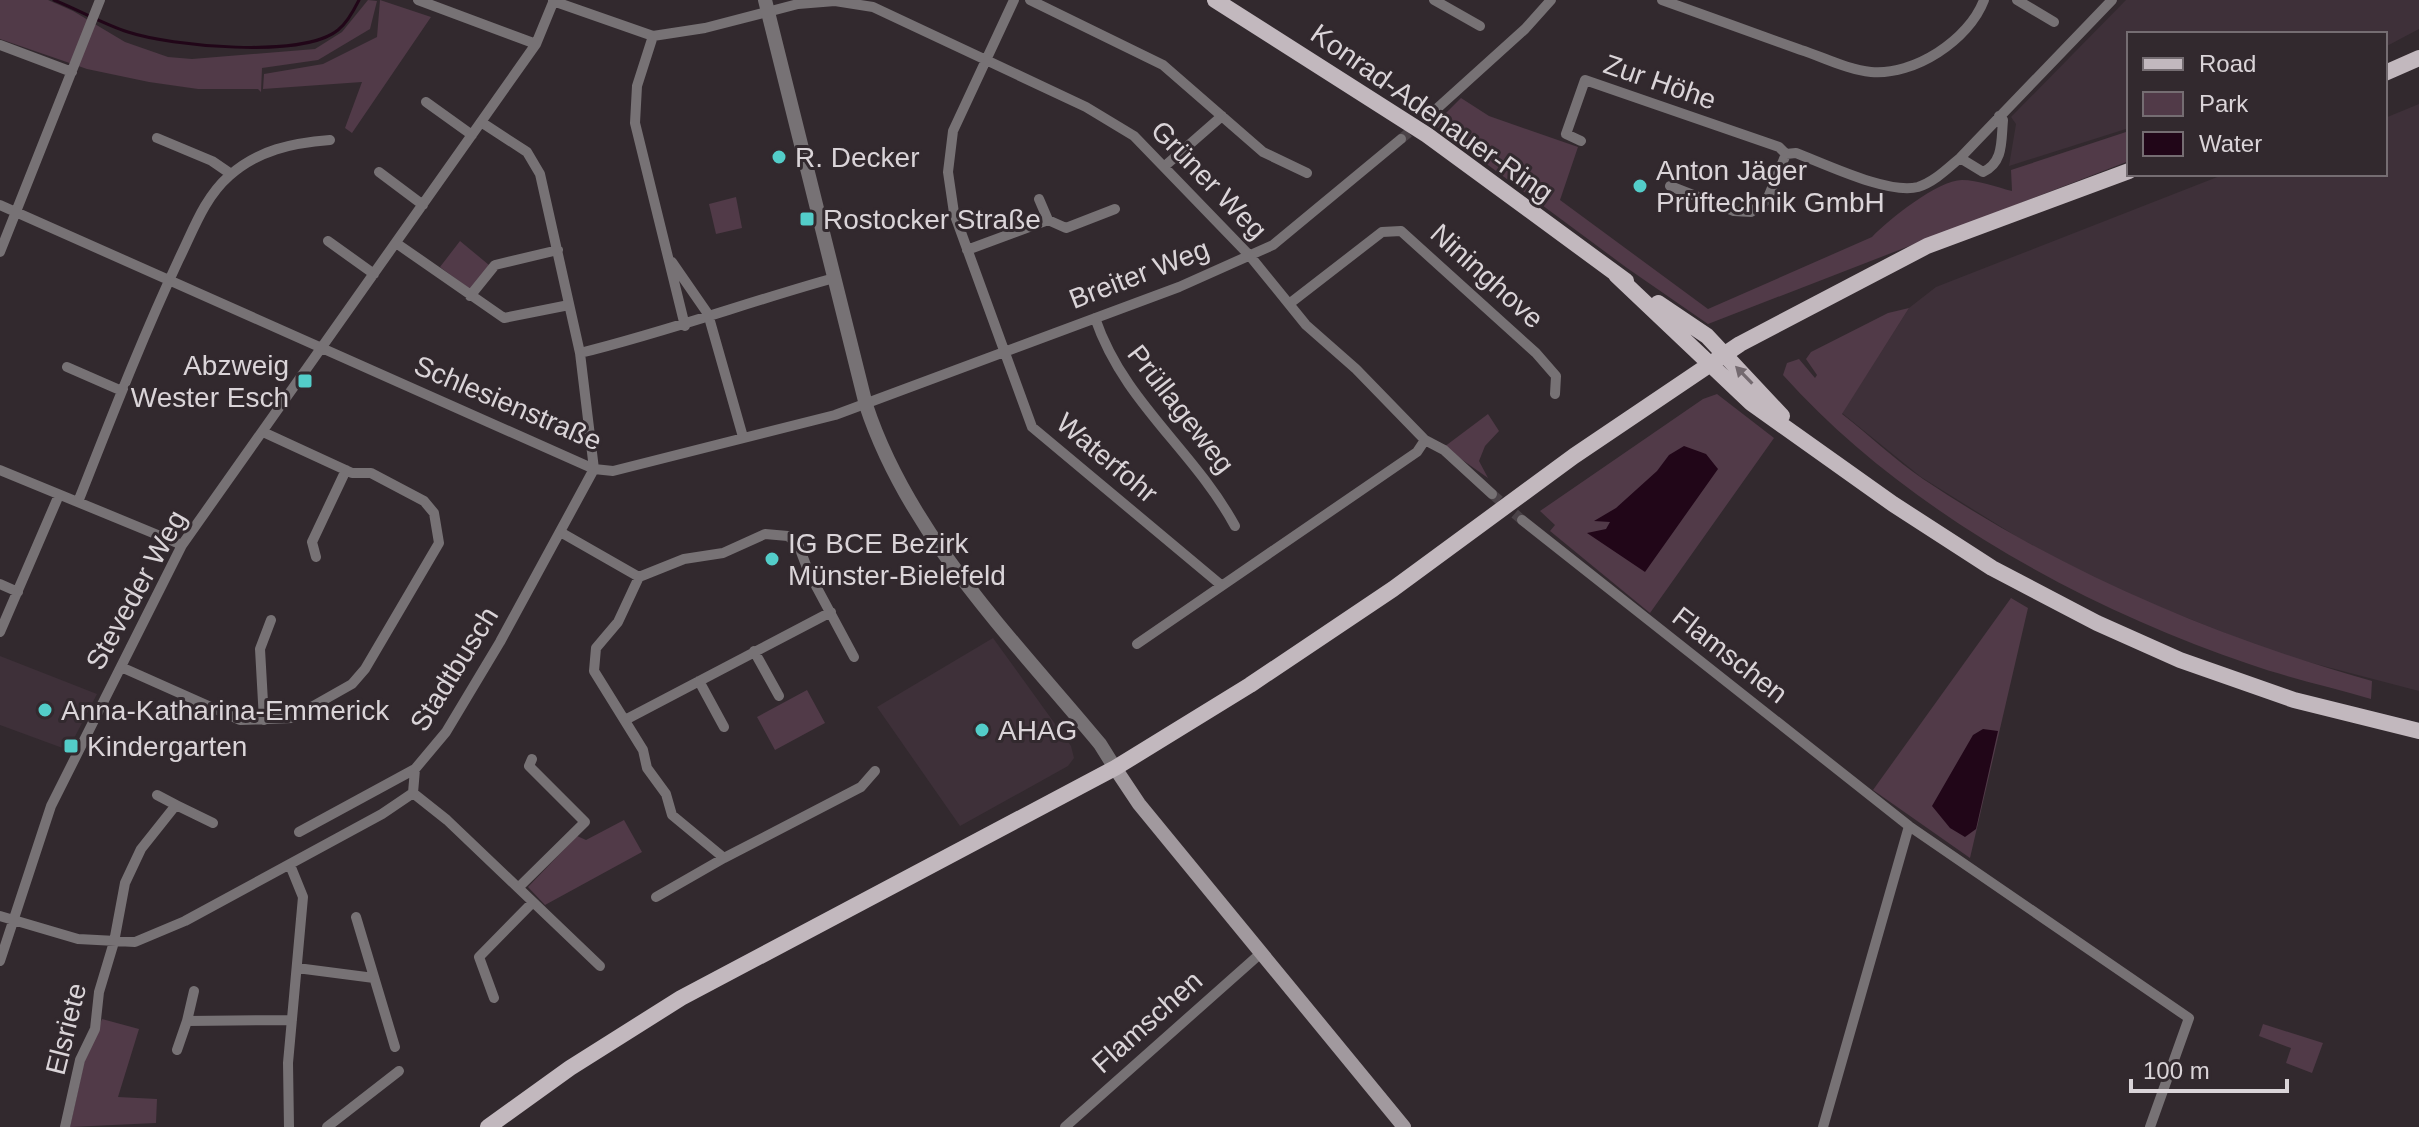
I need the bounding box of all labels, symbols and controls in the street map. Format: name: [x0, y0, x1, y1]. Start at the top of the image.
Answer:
street label: Konrad-Adenauer-Ring: [1305, 18, 1559, 208]
legend: [2127, 32, 2387, 176]
street label: Zur Höhe: [1600, 48, 1720, 116]
text: Road: [2199, 50, 2256, 77]
text: Park: [2199, 90, 2249, 117]
street label: Grüner Weg: [1145, 115, 1273, 245]
text: Water: [2199, 130, 2262, 157]
place label: R. Decker: [795, 142, 919, 173]
marker: R. Decker: [770, 148, 788, 166]
place label: Anton Jäger Prüftechnik GmbH: [1656, 155, 1885, 218]
marker: Anton Jäger Prüftechnik GmbH: [1631, 177, 1649, 195]
place label: Rostocker Straße: [823, 204, 1041, 235]
marker: Rostocker Straße: [798, 210, 816, 228]
street label: Nininghove: [1425, 218, 1549, 334]
street label: Breiter Weg: [1065, 233, 1213, 315]
street label: Prüllageweg: [1121, 339, 1241, 479]
place label: Abzweig Wester Esch: [131, 350, 289, 413]
street label: Schlesienstraße: [410, 350, 606, 456]
one-way arrow: [1735, 366, 1753, 385]
marker: Abzweig Wester Esch: [296, 372, 314, 390]
street label: Waterfohr: [1050, 407, 1164, 509]
street label: Steveder Weg: [80, 505, 192, 675]
place label: IG BCE Bezirk Münster-Bielefeld: [788, 528, 1006, 591]
marker: IG BCE Bezirk Münster-Bielefeld: [763, 550, 781, 568]
street label: Stadtbusch: [404, 601, 504, 737]
street label: Flamschen: [1667, 601, 1793, 709]
place label: Anna-Katharina-Emmerick: [61, 695, 390, 726]
marker: Anna-Katharina-Emmerick: [36, 701, 54, 719]
place label: AHAG: [998, 715, 1077, 746]
marker: AHAG: [973, 721, 991, 739]
place label: Kindergarten: [87, 731, 247, 762]
marker: Kindergarten: [62, 737, 80, 755]
street label: Flamschen: [1086, 965, 1208, 1079]
street label: Elsriete: [40, 980, 92, 1078]
scale bar: [2131, 1043, 2287, 1093]
text: 100 m: [2143, 1057, 2210, 1084]

